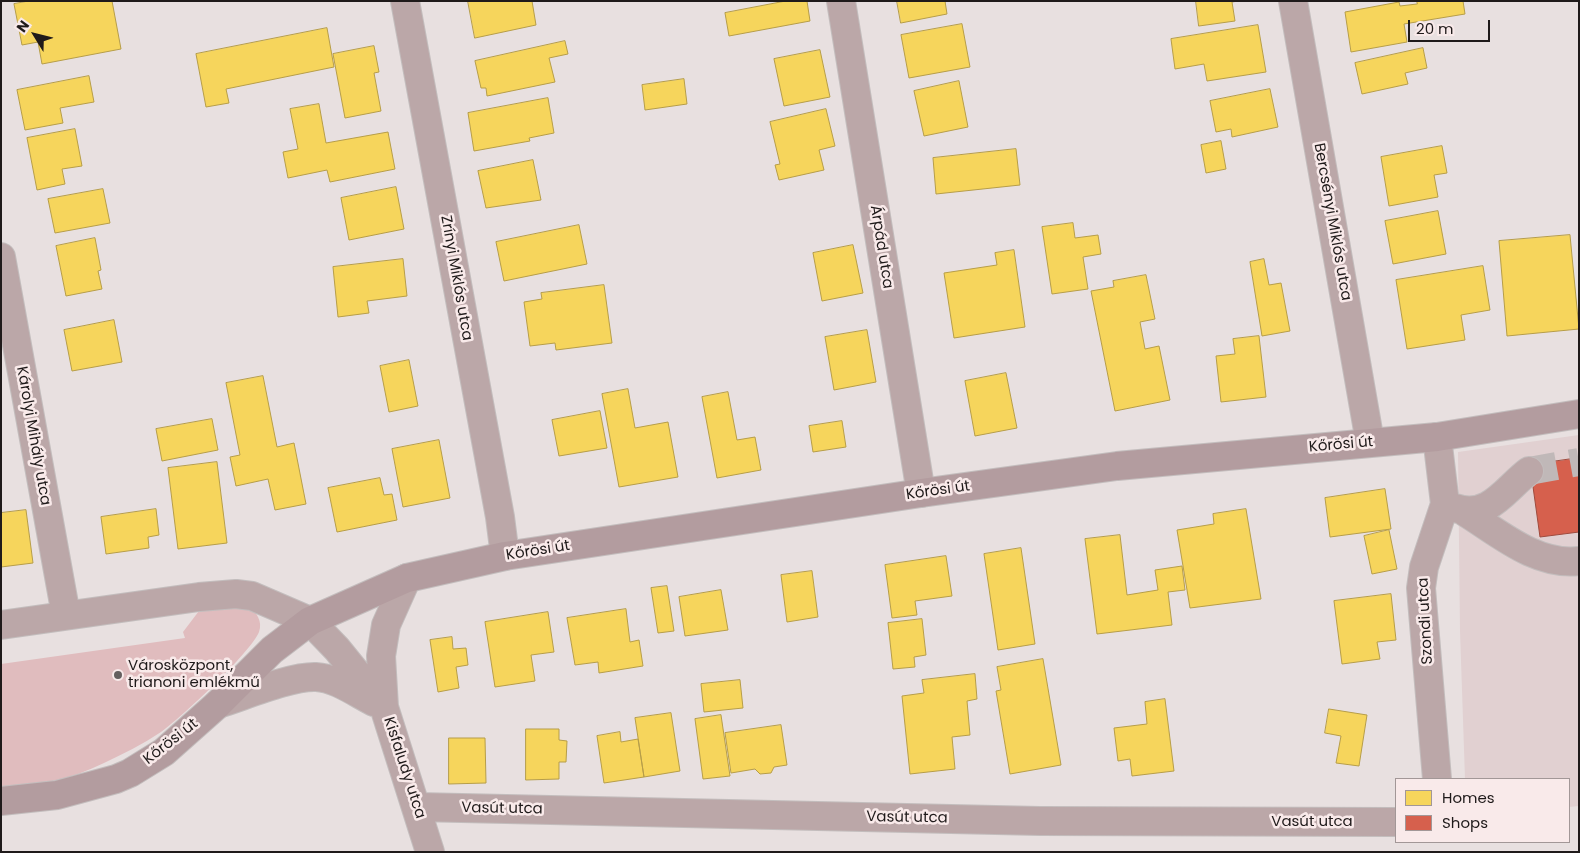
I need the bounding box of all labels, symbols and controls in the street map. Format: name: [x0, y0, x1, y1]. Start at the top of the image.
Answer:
north arrow: [10, 10, 60, 60]
scale bar: [1410, 10, 1492, 42]
text: N: [12, 16, 34, 36]
text: 20 m: [1416, 18, 1454, 39]
street label: Bercsényi Miklós utca: [1309, 142, 1355, 302]
street label: Árpád utca: [866, 204, 896, 290]
street label: Zrínyi Miklós utca: [436, 214, 476, 342]
street label: Károlyi Mihály utca: [12, 365, 54, 507]
street label: Kőrösi út: [1308, 433, 1374, 457]
street label: Kőrösi út: [905, 478, 971, 504]
street label: Kőrösi út: [505, 537, 571, 565]
street label: Szondi utca: [1415, 577, 1437, 665]
place label: Városközpont, trianoni emlékmű: [128, 657, 260, 692]
marker: Városközpont, trianoni emlékmű: [112, 669, 124, 681]
street label: Kőrösi út: [140, 715, 202, 769]
street label: Kisfaludy utca: [379, 715, 429, 821]
legend: [1395, 778, 1570, 843]
text: Homes: [1442, 787, 1495, 808]
street label: Vasút utca: [461, 799, 543, 819]
street label: Vasút utca: [866, 808, 948, 828]
text: Shops: [1442, 812, 1488, 833]
street label: Vasút utca: [1271, 813, 1353, 831]

